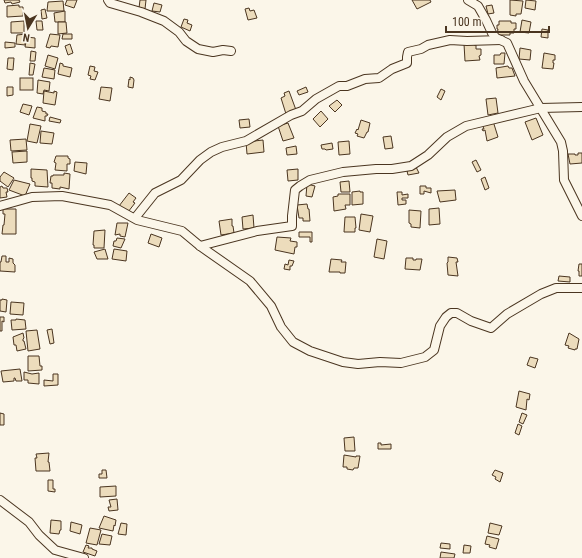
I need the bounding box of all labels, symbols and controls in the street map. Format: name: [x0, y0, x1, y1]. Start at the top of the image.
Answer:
north arrow: [8, 8, 48, 48]
scale bar: [446, 8, 549, 34]
text: 100 m: [452, 15, 482, 29]
text: N: [22, 30, 31, 44]

